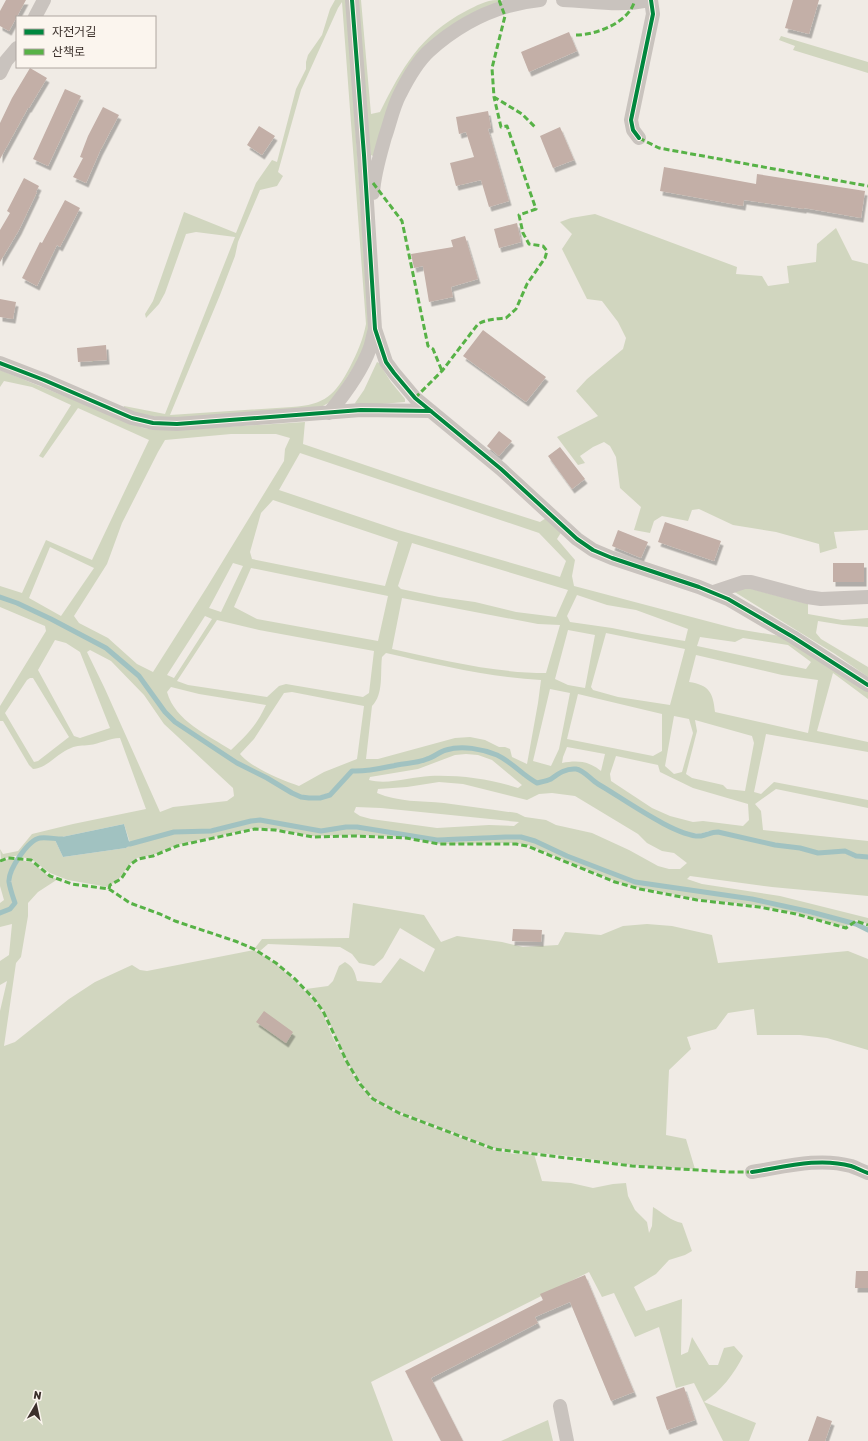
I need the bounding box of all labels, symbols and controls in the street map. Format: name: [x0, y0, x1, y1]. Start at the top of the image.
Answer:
legend: [16, 16, 156, 68]
text: 자전거길: [52, 25, 96, 39]
text: 산책로: [52, 45, 85, 59]
north arrow: [16, 1385, 56, 1425]
text: N: [33, 1389, 42, 1403]

